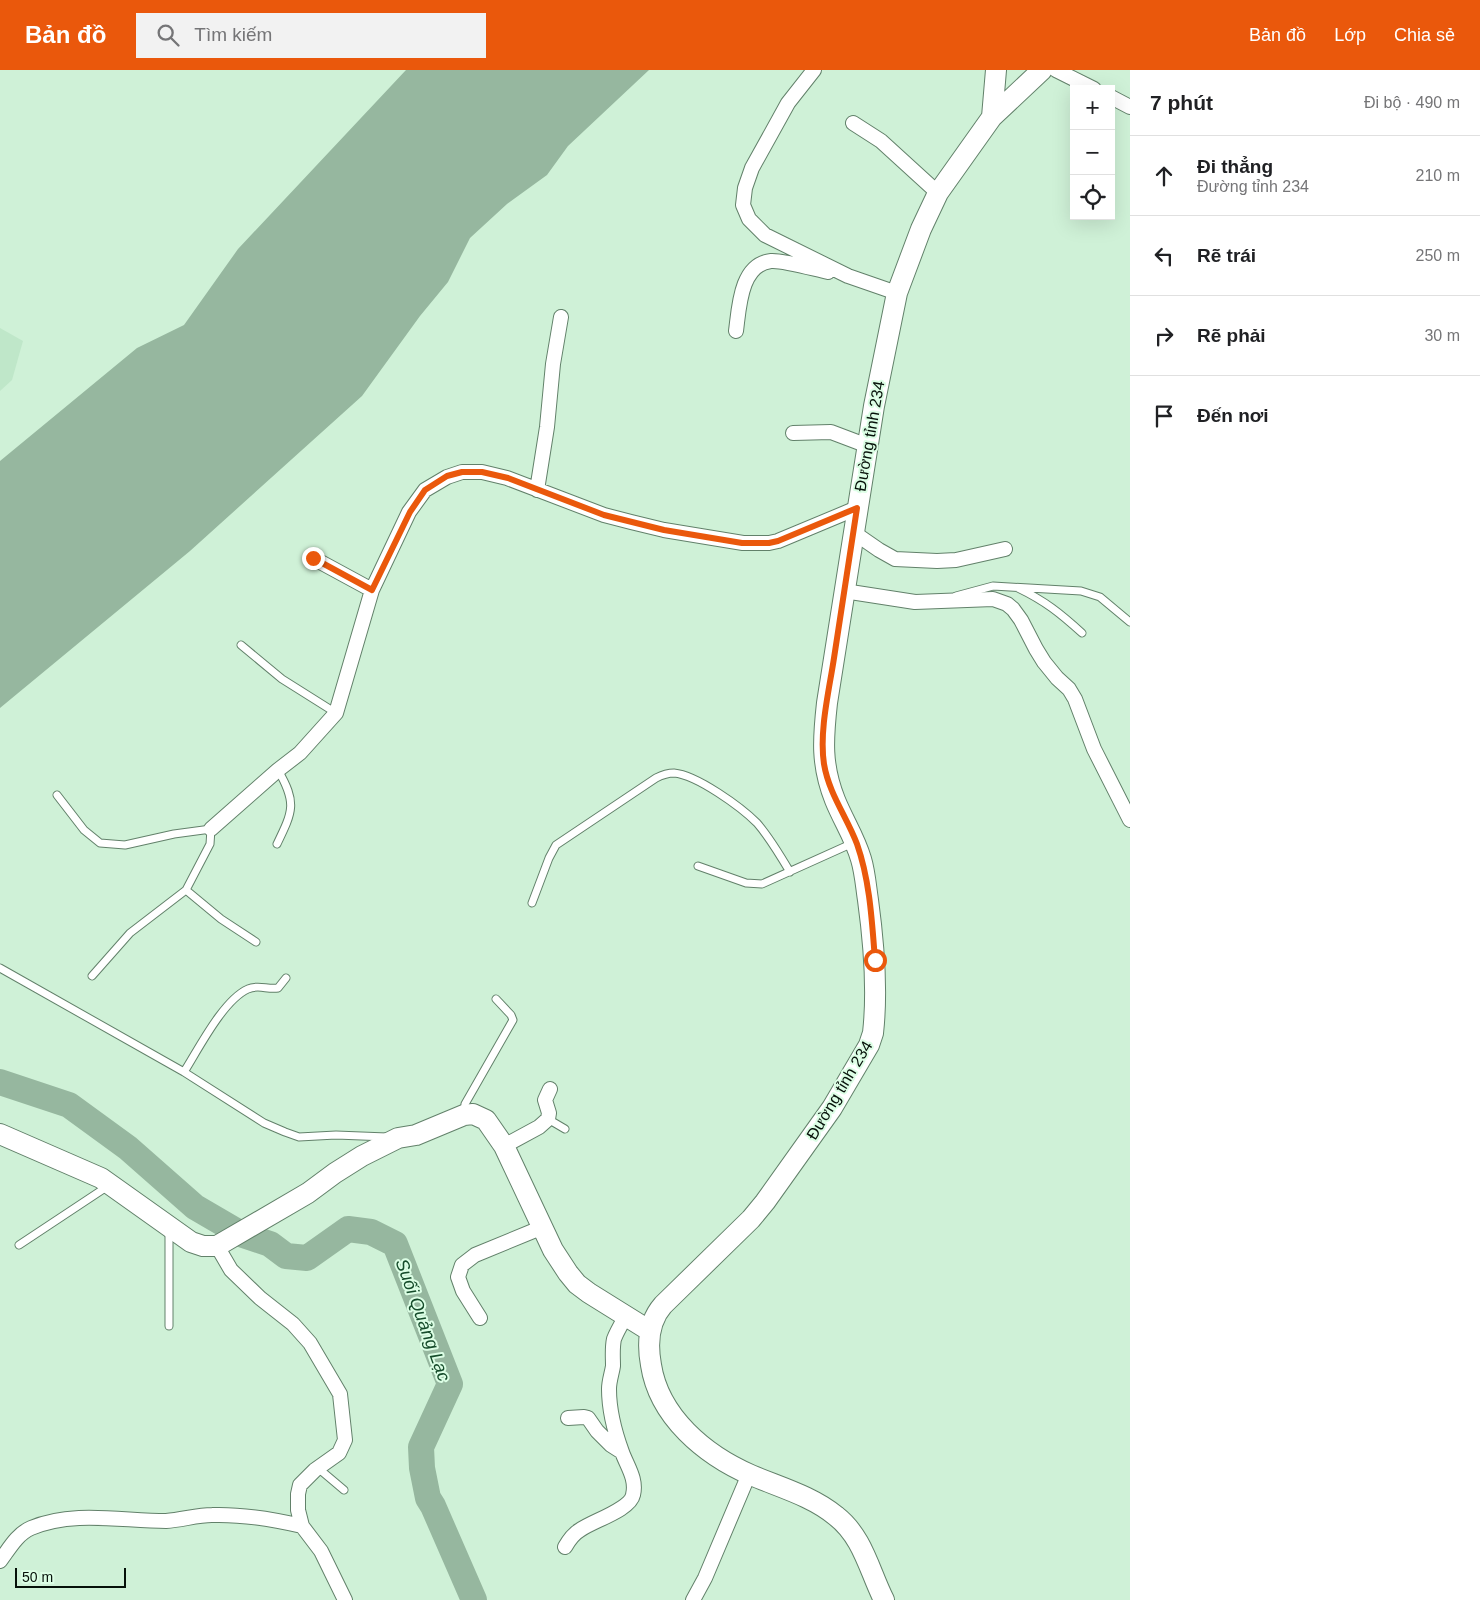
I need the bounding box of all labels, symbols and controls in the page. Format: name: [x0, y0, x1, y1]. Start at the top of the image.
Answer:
search box: [136, 13, 486, 58]
text: Bản đồ: [25, 21, 106, 48]
icon: search: [154, 21, 182, 49]
text: Tìm kiếm: [194, 24, 272, 45]
text: Bản đồ: [1249, 25, 1306, 45]
text: Lớp: [1334, 25, 1366, 45]
text: Chia sẻ: [1394, 25, 1455, 45]
map controls: [1070, 85, 1115, 220]
button: +: [1070, 85, 1115, 130]
text: 7 phút: [1150, 91, 1213, 114]
text: Đi bộ · 490 m: [1364, 94, 1460, 111]
button: −: [1070, 130, 1115, 175]
text: Đi thẳng: [1197, 156, 1273, 177]
icon: ahead: [1150, 162, 1178, 190]
text: 210 m: [1416, 167, 1460, 184]
button: locate: [1070, 175, 1115, 220]
text: Đường tỉnh 234: [1197, 178, 1309, 195]
icon: left: [1150, 242, 1178, 270]
text: Rẽ trái: [1197, 245, 1256, 266]
text: 250 m: [1416, 247, 1460, 264]
icon: right: [1150, 322, 1178, 350]
text: Rẽ phải: [1197, 325, 1266, 346]
text: 30 m: [1424, 327, 1460, 344]
street label: Đường tỉnh 234: [851, 379, 888, 493]
icon: arrive: [1150, 402, 1178, 430]
text: Đến nơi: [1197, 405, 1269, 426]
route end: [302, 547, 325, 570]
route start: [864, 949, 887, 972]
street label: Đường tỉnh 234: [803, 1038, 876, 1143]
water label: Suối Quảng Lạc: [392, 1256, 454, 1384]
scale bar: [15, 1565, 126, 1588]
text: 50 m: [22, 1569, 53, 1585]

